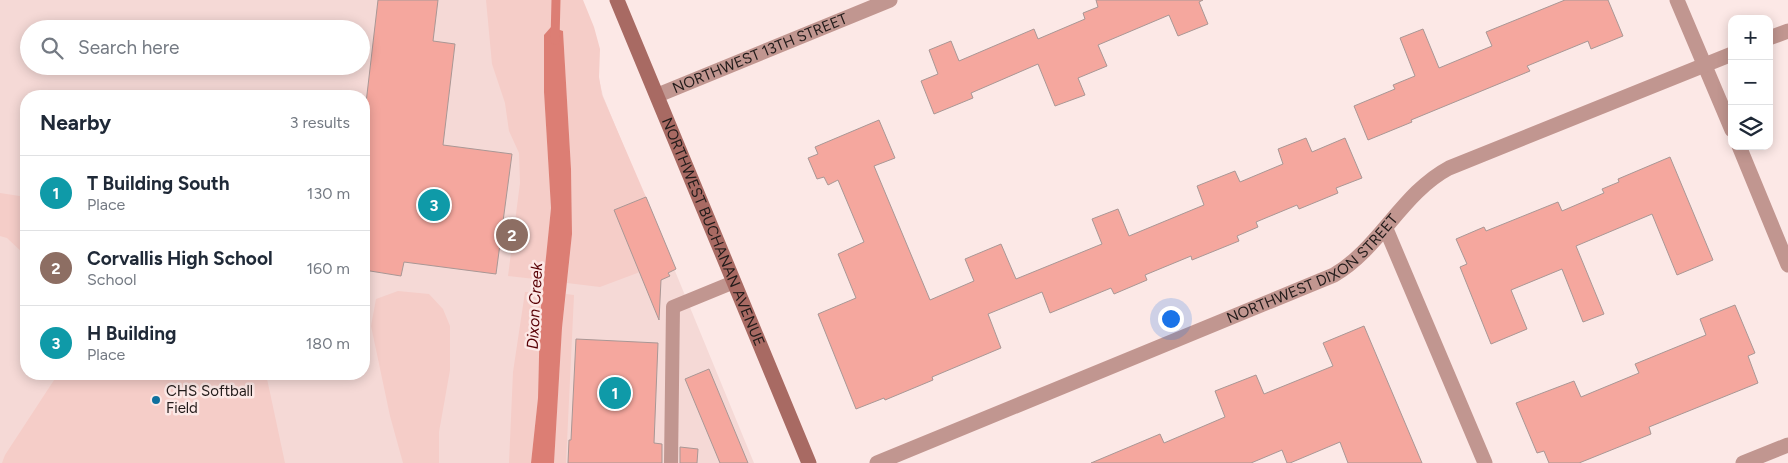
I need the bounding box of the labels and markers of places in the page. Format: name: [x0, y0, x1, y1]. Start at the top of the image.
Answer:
pin: 3: [418, 186, 450, 224]
pin: 2: [496, 216, 528, 254]
pin: 1: [599, 374, 631, 412]
place label: CHS Softball Field: [166, 382, 253, 417]
marker: CHS Softball Field: [150, 394, 162, 406]

